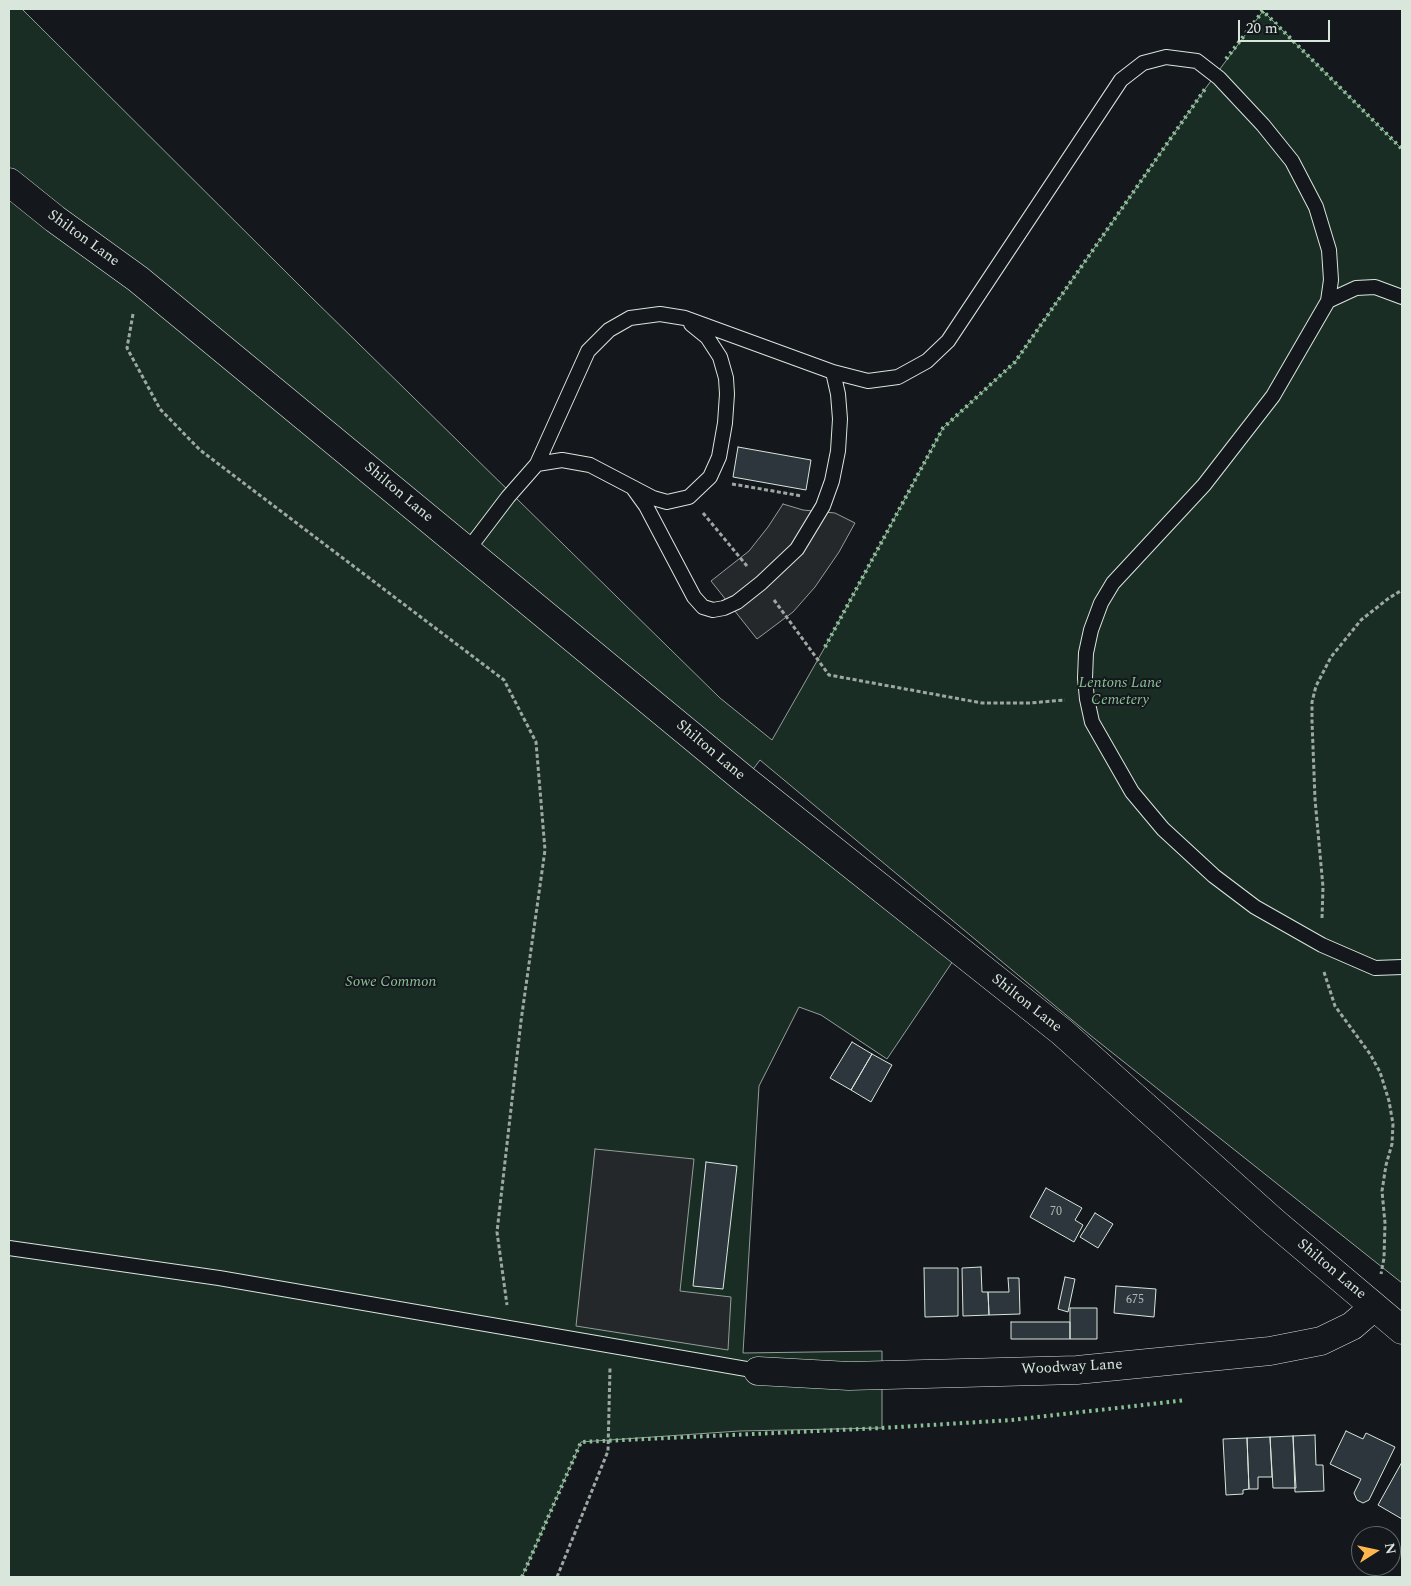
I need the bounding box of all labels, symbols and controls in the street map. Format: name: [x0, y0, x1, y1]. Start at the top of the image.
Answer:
scale bar: [1241, 10, 1334, 42]
text: 20 m: [1246, 17, 1278, 40]
street label: Shilton Lane: [44, 207, 122, 271]
street label: Shilton Lane: [360, 459, 436, 527]
park label: Lentons Lane Cemetery: [1078, 675, 1162, 710]
street label: Shilton Lane: [672, 717, 748, 785]
street label: Shilton Lane: [987, 971, 1065, 1037]
park label: Sowe Common: [346, 974, 436, 992]
house number: 70: [1050, 1206, 1062, 1220]
street label: Shilton Lane: [1293, 1236, 1369, 1304]
house number: 675: [1126, 1294, 1144, 1308]
street label: Woodway Lane: [1021, 1356, 1123, 1380]
north arrow: [1351, 1526, 1401, 1576]
text: N: [1379, 1541, 1402, 1556]

